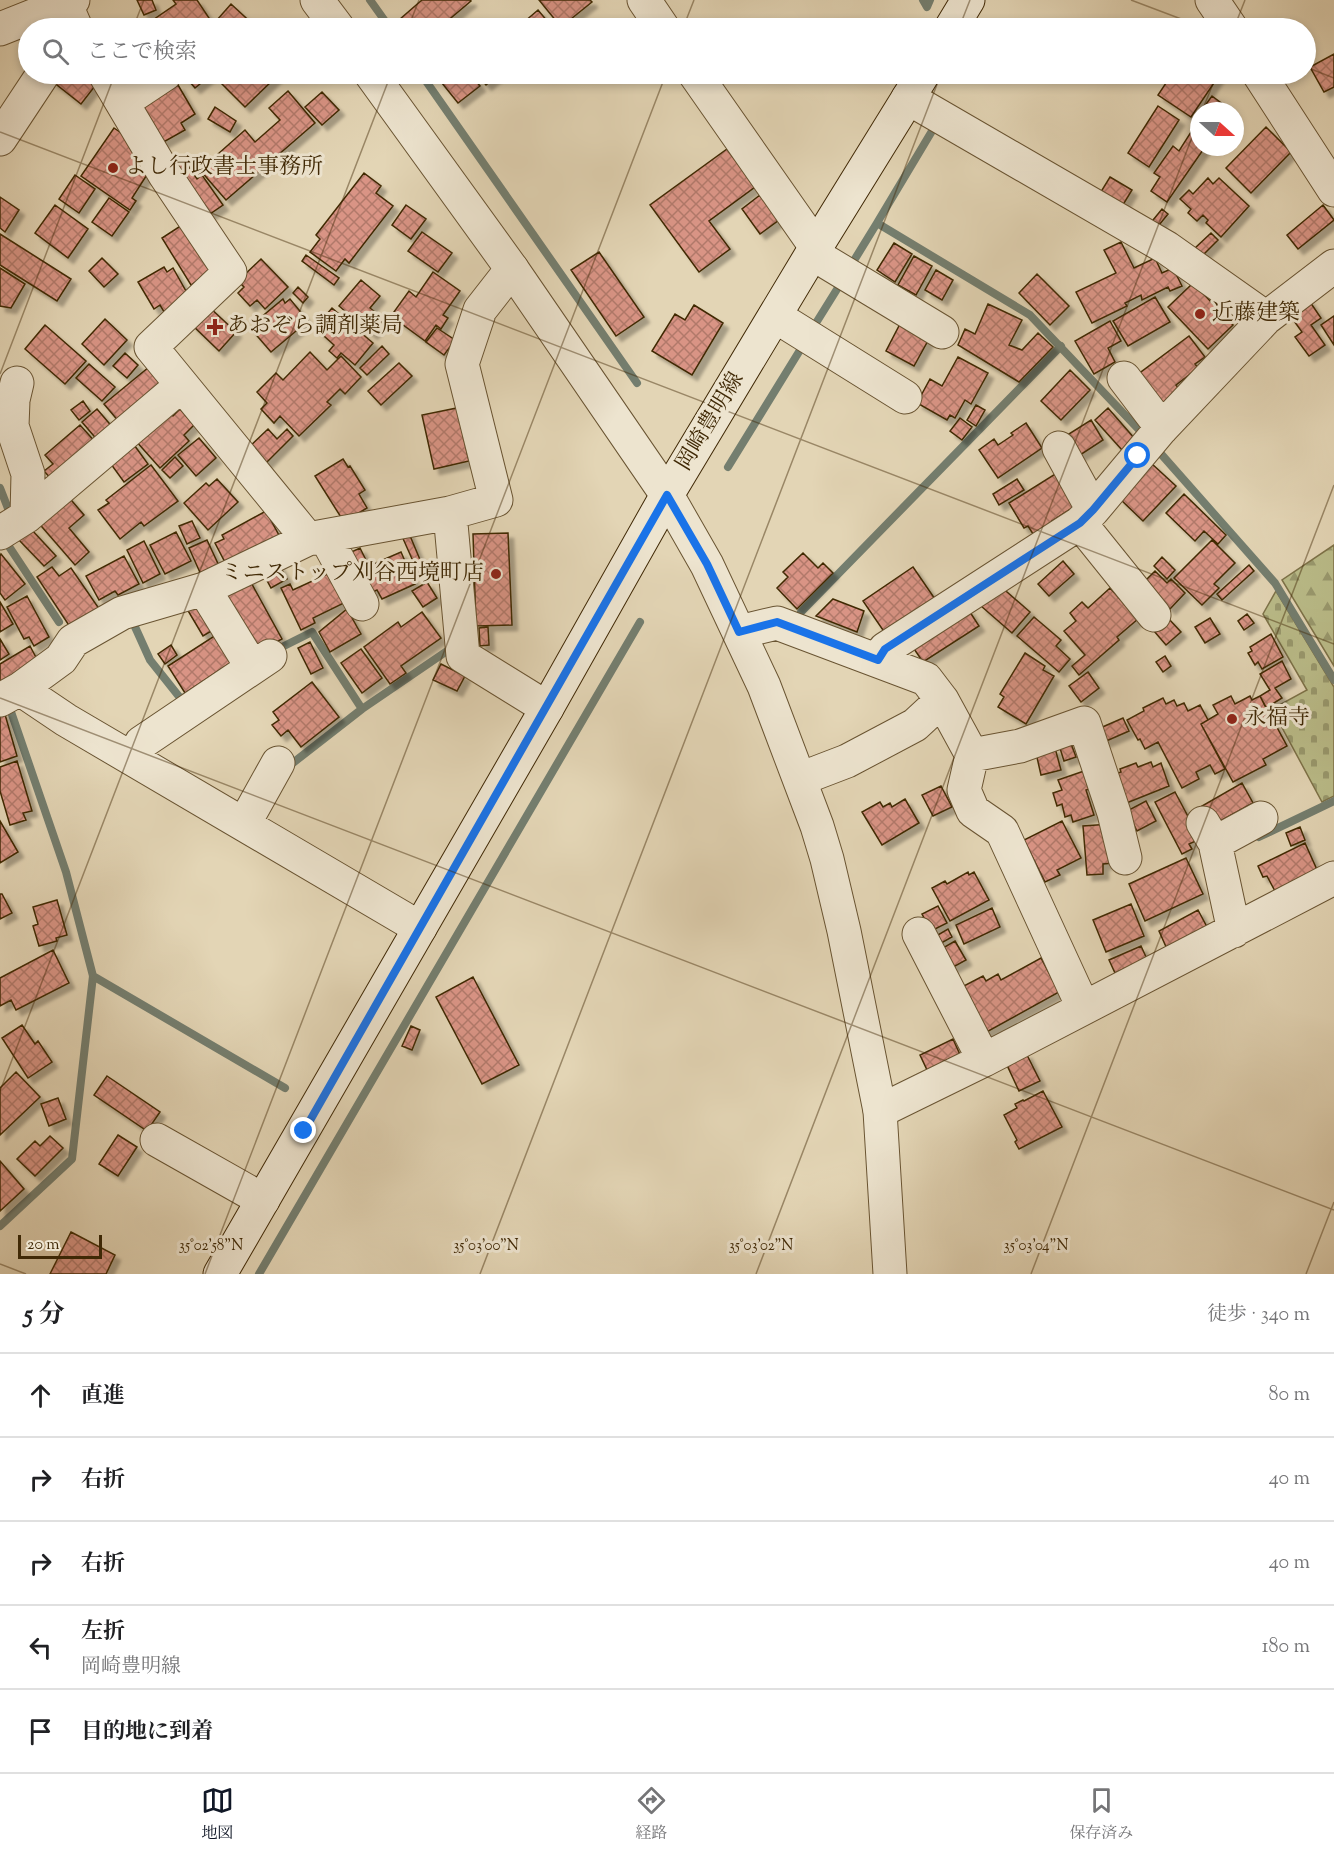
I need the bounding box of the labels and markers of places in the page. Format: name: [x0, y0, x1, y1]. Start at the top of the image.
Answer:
place label: よし行政書士事務所: [125, 152, 323, 184]
marker: よし行政書士事務所: [106, 161, 120, 175]
place label: 近藤建築: [1212, 298, 1300, 330]
marker: 近藤建築: [1193, 307, 1207, 321]
place label: あおぞら調剤薬局: [227, 311, 403, 343]
marker: あおぞら調剤薬局: [208, 320, 222, 334]
place label: ミニストップ刈谷西境町店: [221, 558, 484, 590]
marker: ミニストップ刈谷西境町店: [489, 567, 503, 581]
place label: 永福寺: [1244, 703, 1310, 735]
marker: 永福寺: [1225, 712, 1239, 726]

